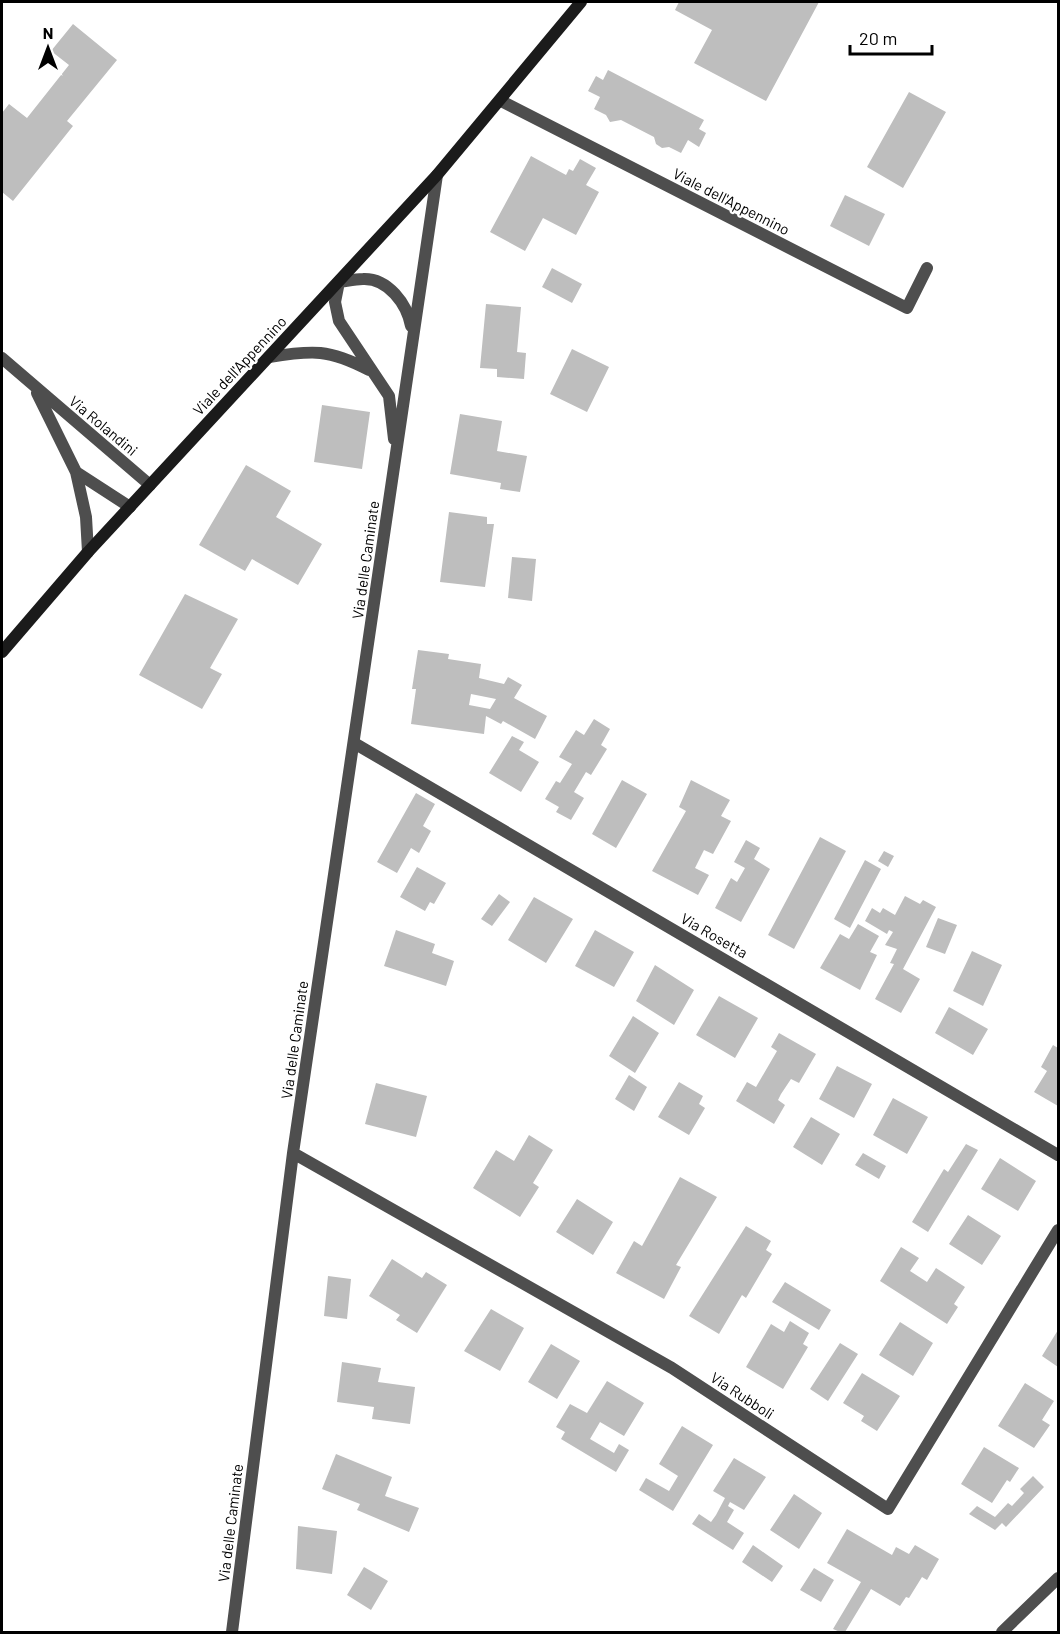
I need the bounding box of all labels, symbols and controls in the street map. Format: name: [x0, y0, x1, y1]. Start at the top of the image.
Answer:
north arrow: [18, 18, 78, 78]
scale bar: [850, 18, 932, 56]
text: N: [43, 23, 53, 42]
text: 20 m: [859, 27, 897, 49]
street label: Viale dell'Appennino: [670, 164, 793, 238]
street label: Viale dell'Appennino: [189, 312, 290, 419]
street label: Via Rolandini: [66, 391, 141, 459]
street label: Via delle Caminate: [348, 500, 382, 620]
street label: Via Rosetta: [678, 909, 751, 962]
street label: Via delle Caminate: [277, 980, 311, 1100]
street label: Via Rubboli: [707, 1368, 778, 1422]
street label: Via delle Caminate: [214, 1463, 246, 1583]

